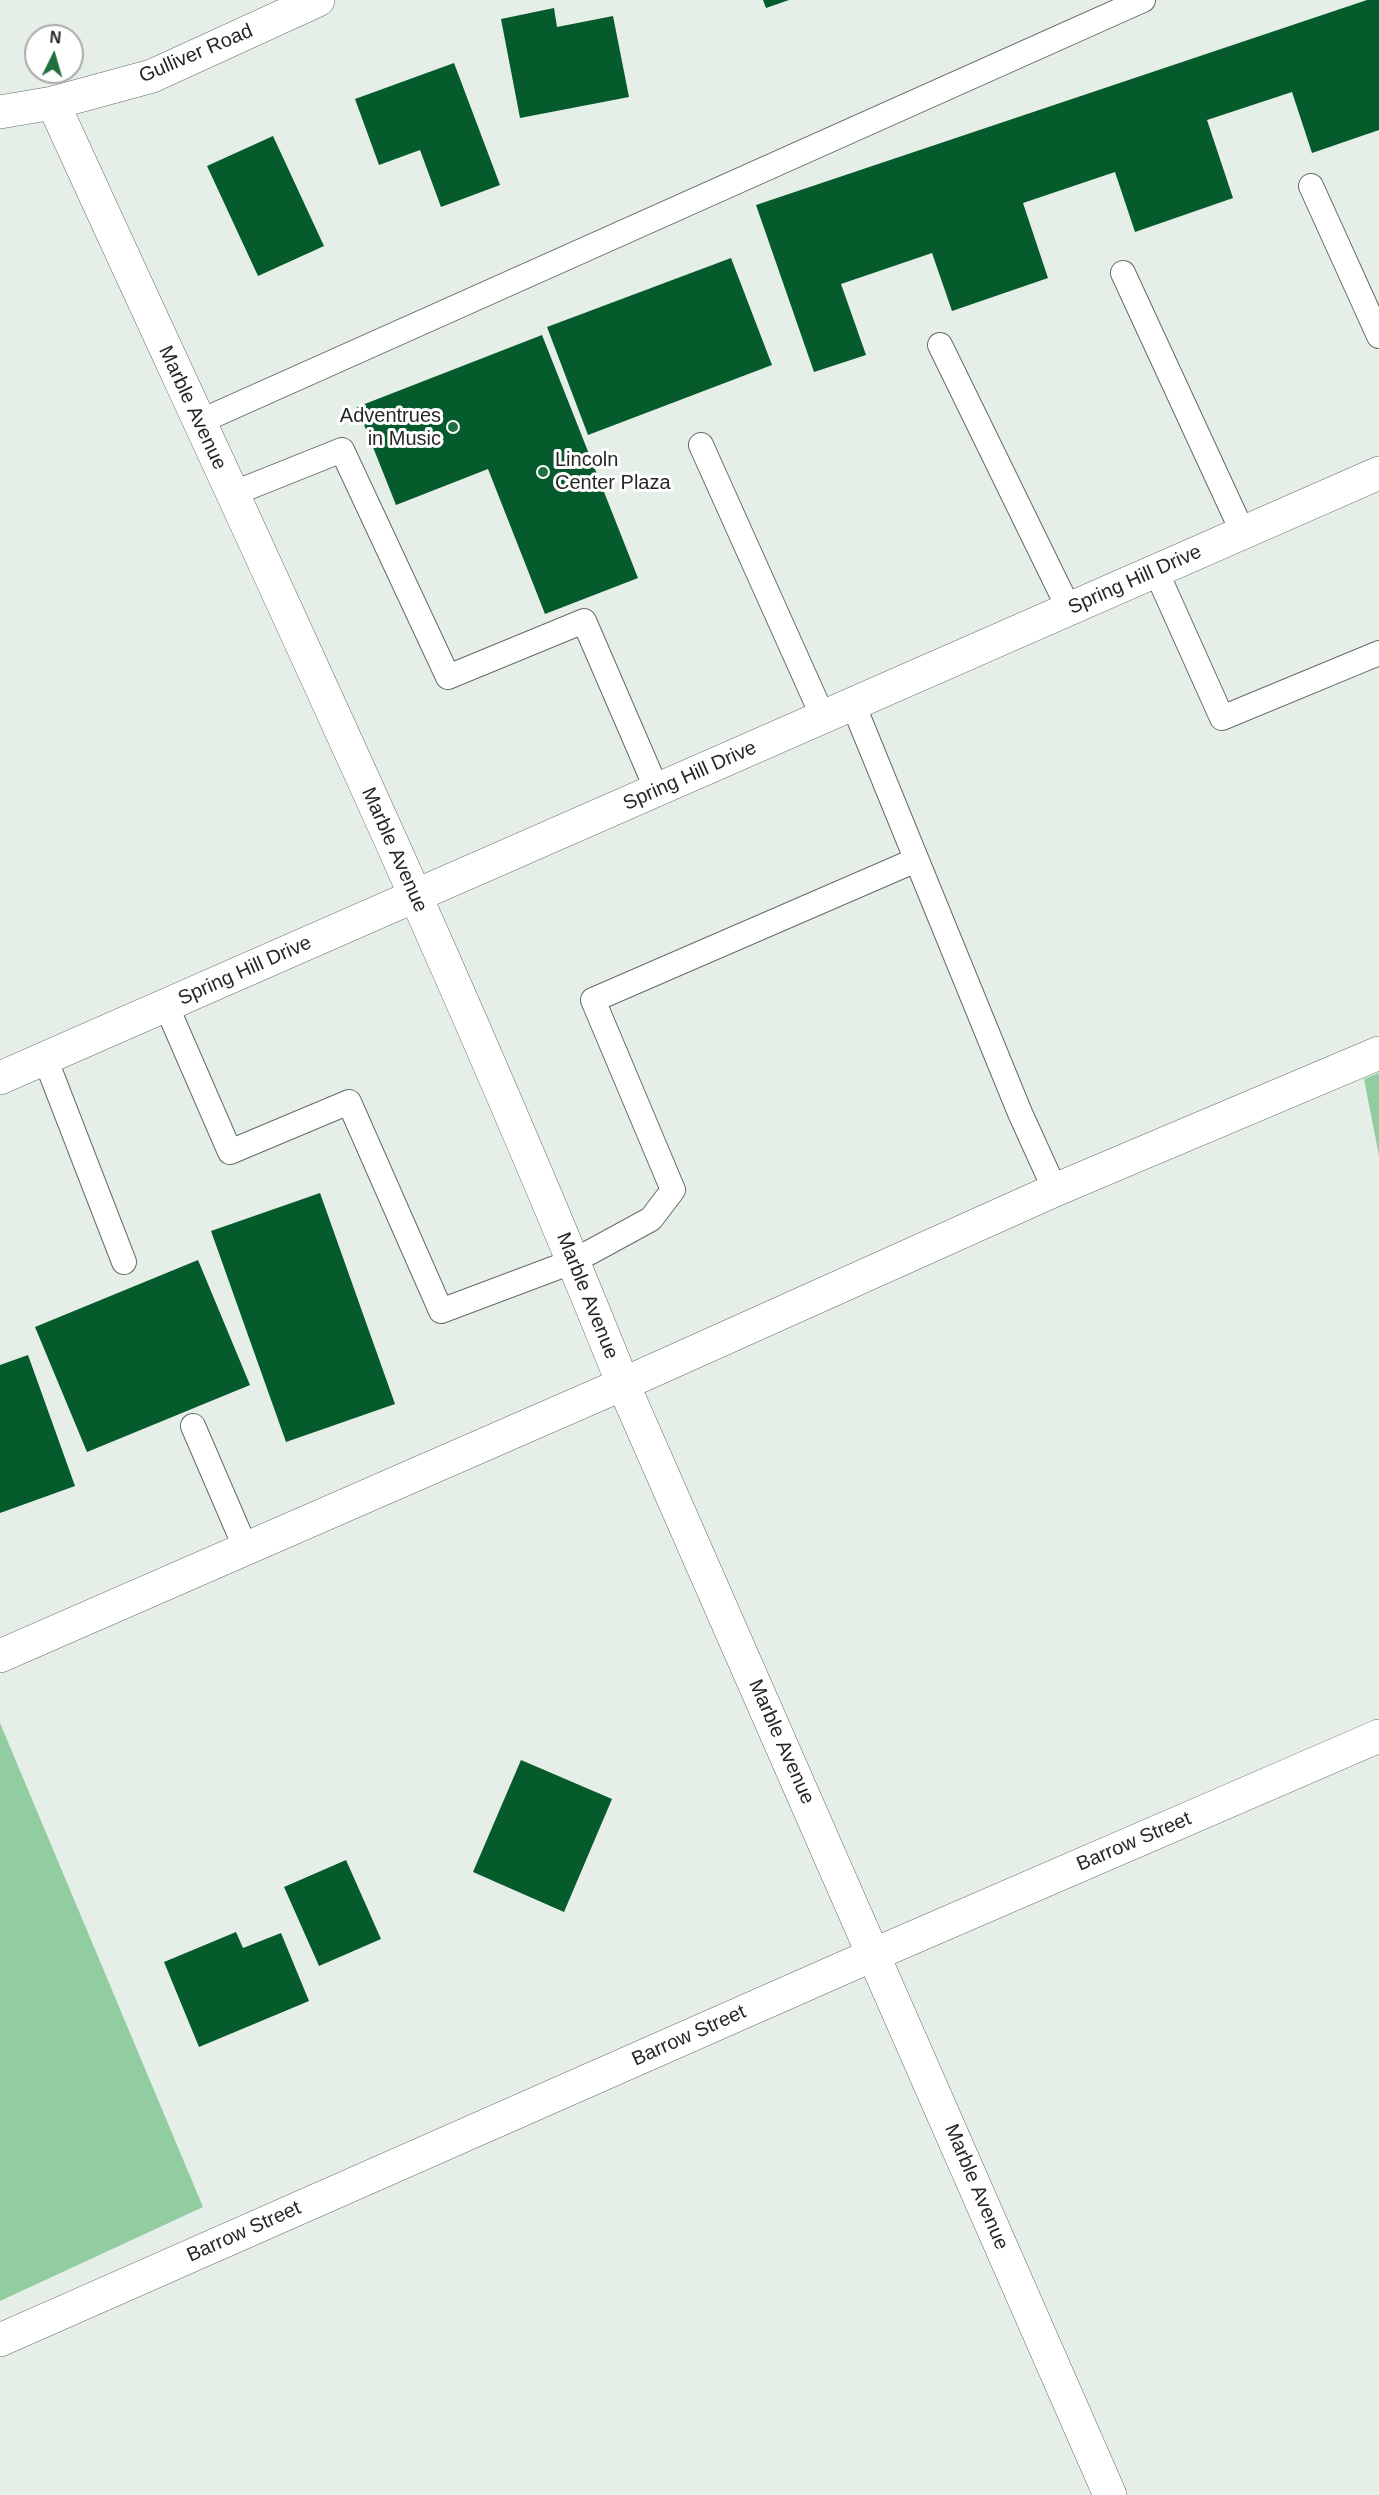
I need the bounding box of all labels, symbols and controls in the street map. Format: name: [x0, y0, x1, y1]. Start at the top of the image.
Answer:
street label: Gulliver Road: [136, 19, 256, 89]
north arrow: [24, 24, 84, 84]
text: N: [49, 29, 62, 47]
street label: Marble Avenue: [153, 342, 231, 474]
place label: Adventrues in Music: [340, 404, 441, 451]
marker: Adventrues in Music: [446, 420, 460, 434]
place label: Lincoln Center Plaza: [555, 448, 671, 495]
marker: Lincoln Center Plaza: [536, 465, 550, 479]
street label: Spring Hill Drive: [1065, 540, 1205, 620]
street label: Spring Hill Drive: [620, 736, 760, 816]
street label: Marble Avenue: [356, 784, 432, 916]
street label: Spring Hill Drive: [175, 931, 315, 1011]
street label: Marble Avenue: [551, 1229, 623, 1363]
street label: Marble Avenue: [743, 1676, 819, 1808]
street label: Barrow Street: [1073, 1807, 1195, 1877]
street label: Barrow Street: [628, 2000, 750, 2072]
street label: Marble Avenue: [939, 2121, 1013, 2253]
street label: Barrow Street: [183, 2196, 305, 2268]

